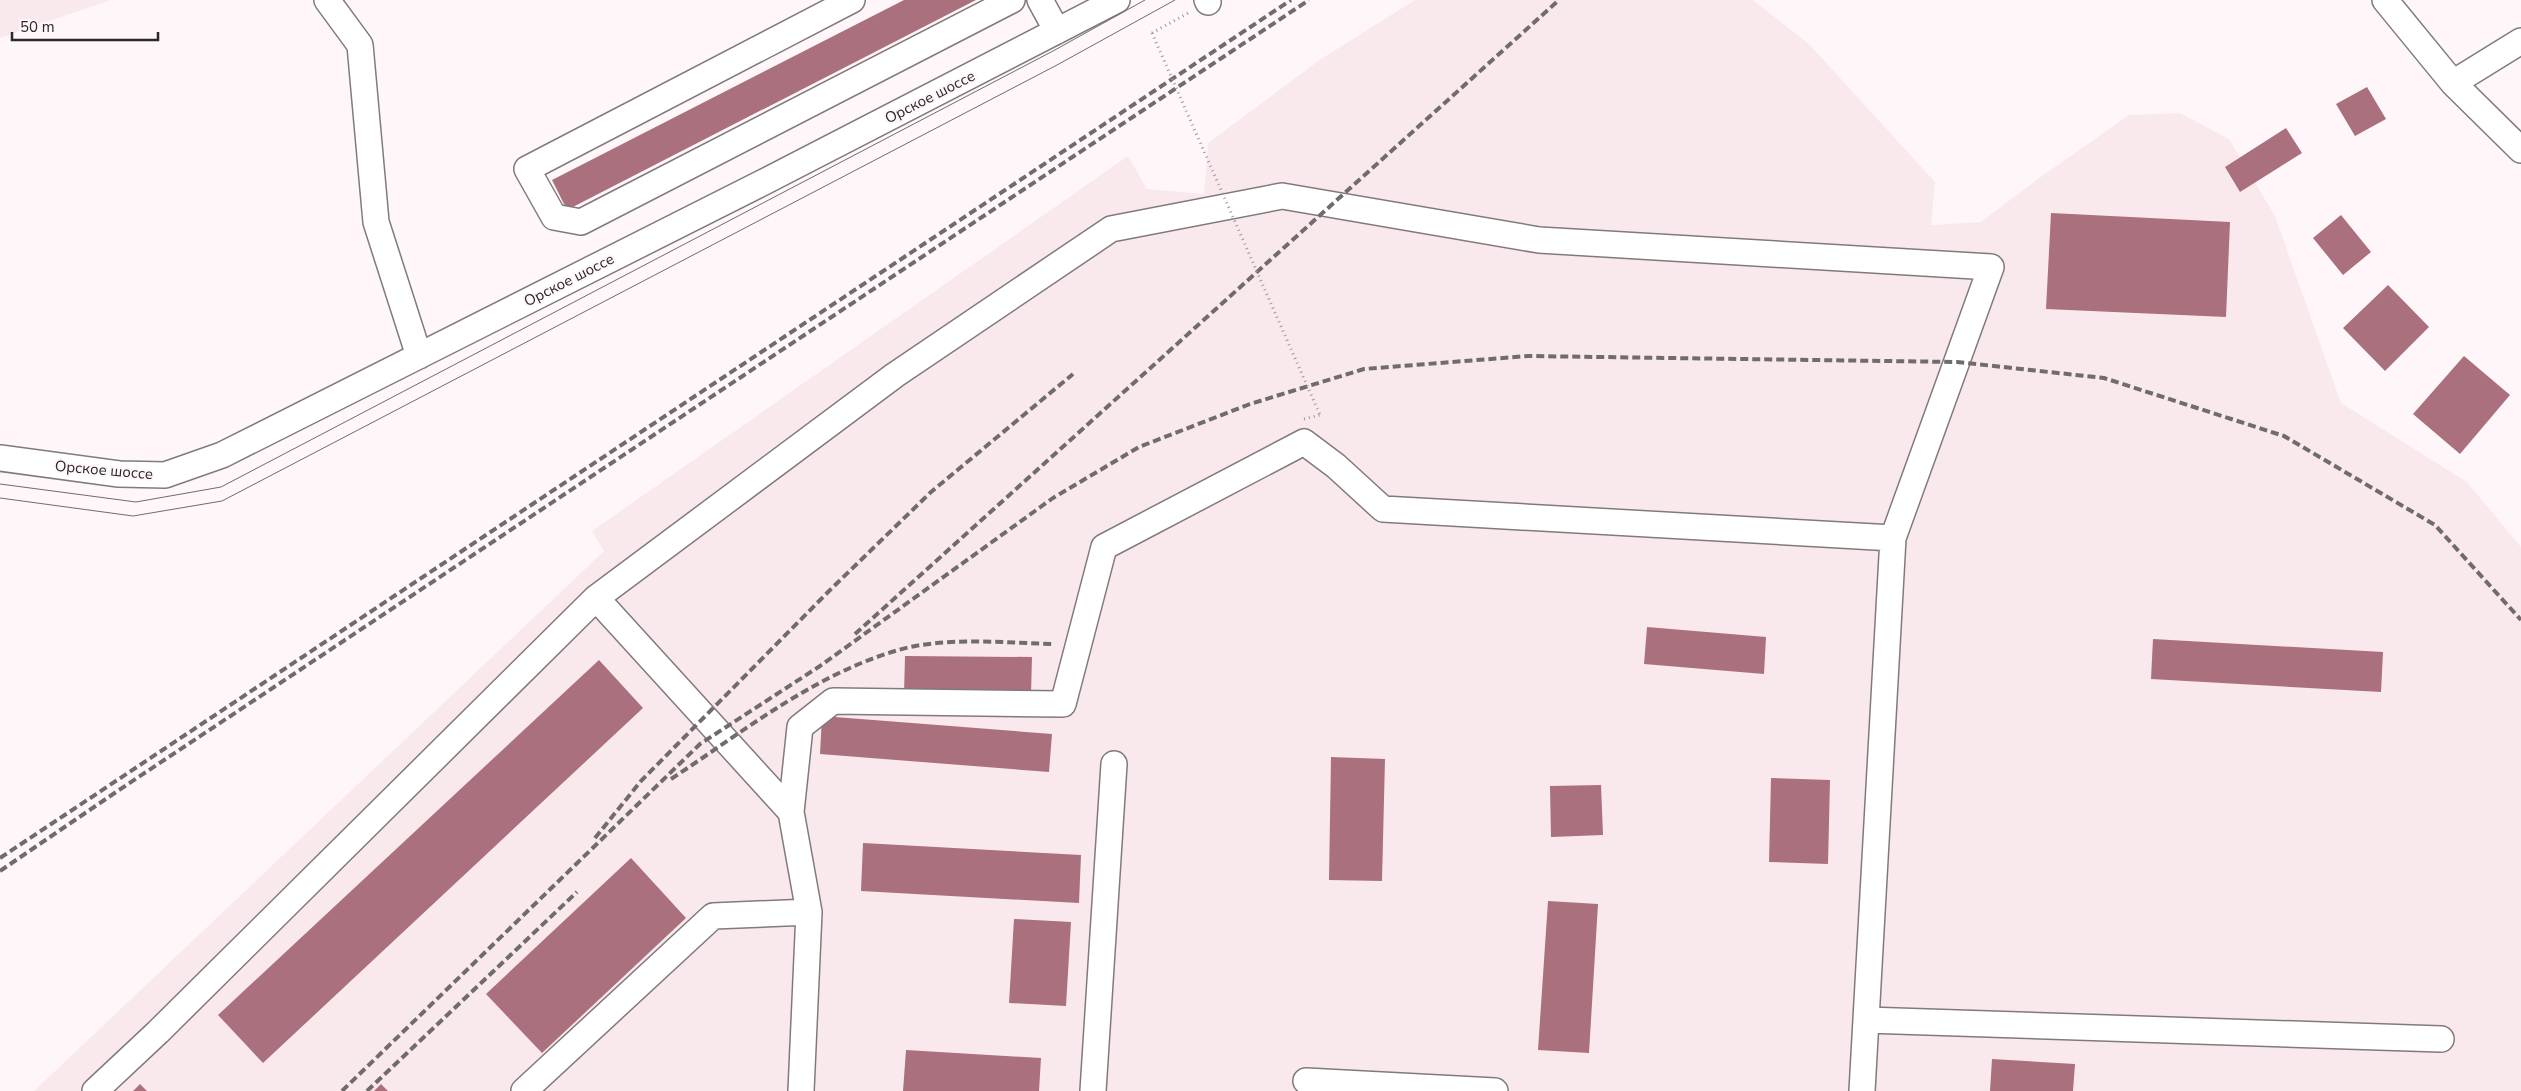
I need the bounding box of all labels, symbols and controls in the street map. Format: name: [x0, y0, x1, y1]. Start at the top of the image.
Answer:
scale bar: [12, 10, 159, 42]
text: 50 m: [20, 17, 55, 37]
street label: Орское шоссе: [882, 66, 978, 128]
street label: Орское шоссе: [521, 249, 617, 311]
street label: Орское шоссе: [54, 456, 154, 484]

